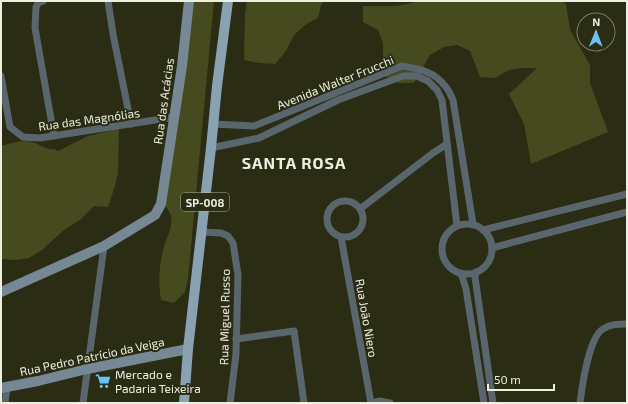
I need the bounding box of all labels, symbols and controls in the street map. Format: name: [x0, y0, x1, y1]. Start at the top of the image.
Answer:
north arrow: [576, 12, 616, 52]
text: N: [592, 15, 600, 28]
street label: Avenida Walter Frucchi: [274, 52, 396, 112]
street label: Rua das Acácias: [150, 57, 176, 145]
street label: Rua das Magnólias: [37, 105, 141, 133]
district label: SANTA ROSA: [242, 153, 346, 172]
road number: SP-008: [181, 193, 229, 211]
street label: Rua Miguel Russo: [216, 269, 232, 365]
street label: Rua João Niero: [353, 278, 381, 359]
street label: Rua Pedro Patrício da Veiga: [18, 334, 166, 378]
scale bar: [488, 366, 554, 392]
place label: Mercado e Padaria Teixeira: [115, 367, 201, 395]
supermarket icon: Mercado e Padaria Teixeira: [94, 372, 112, 390]
text: 50 m: [494, 372, 521, 386]

